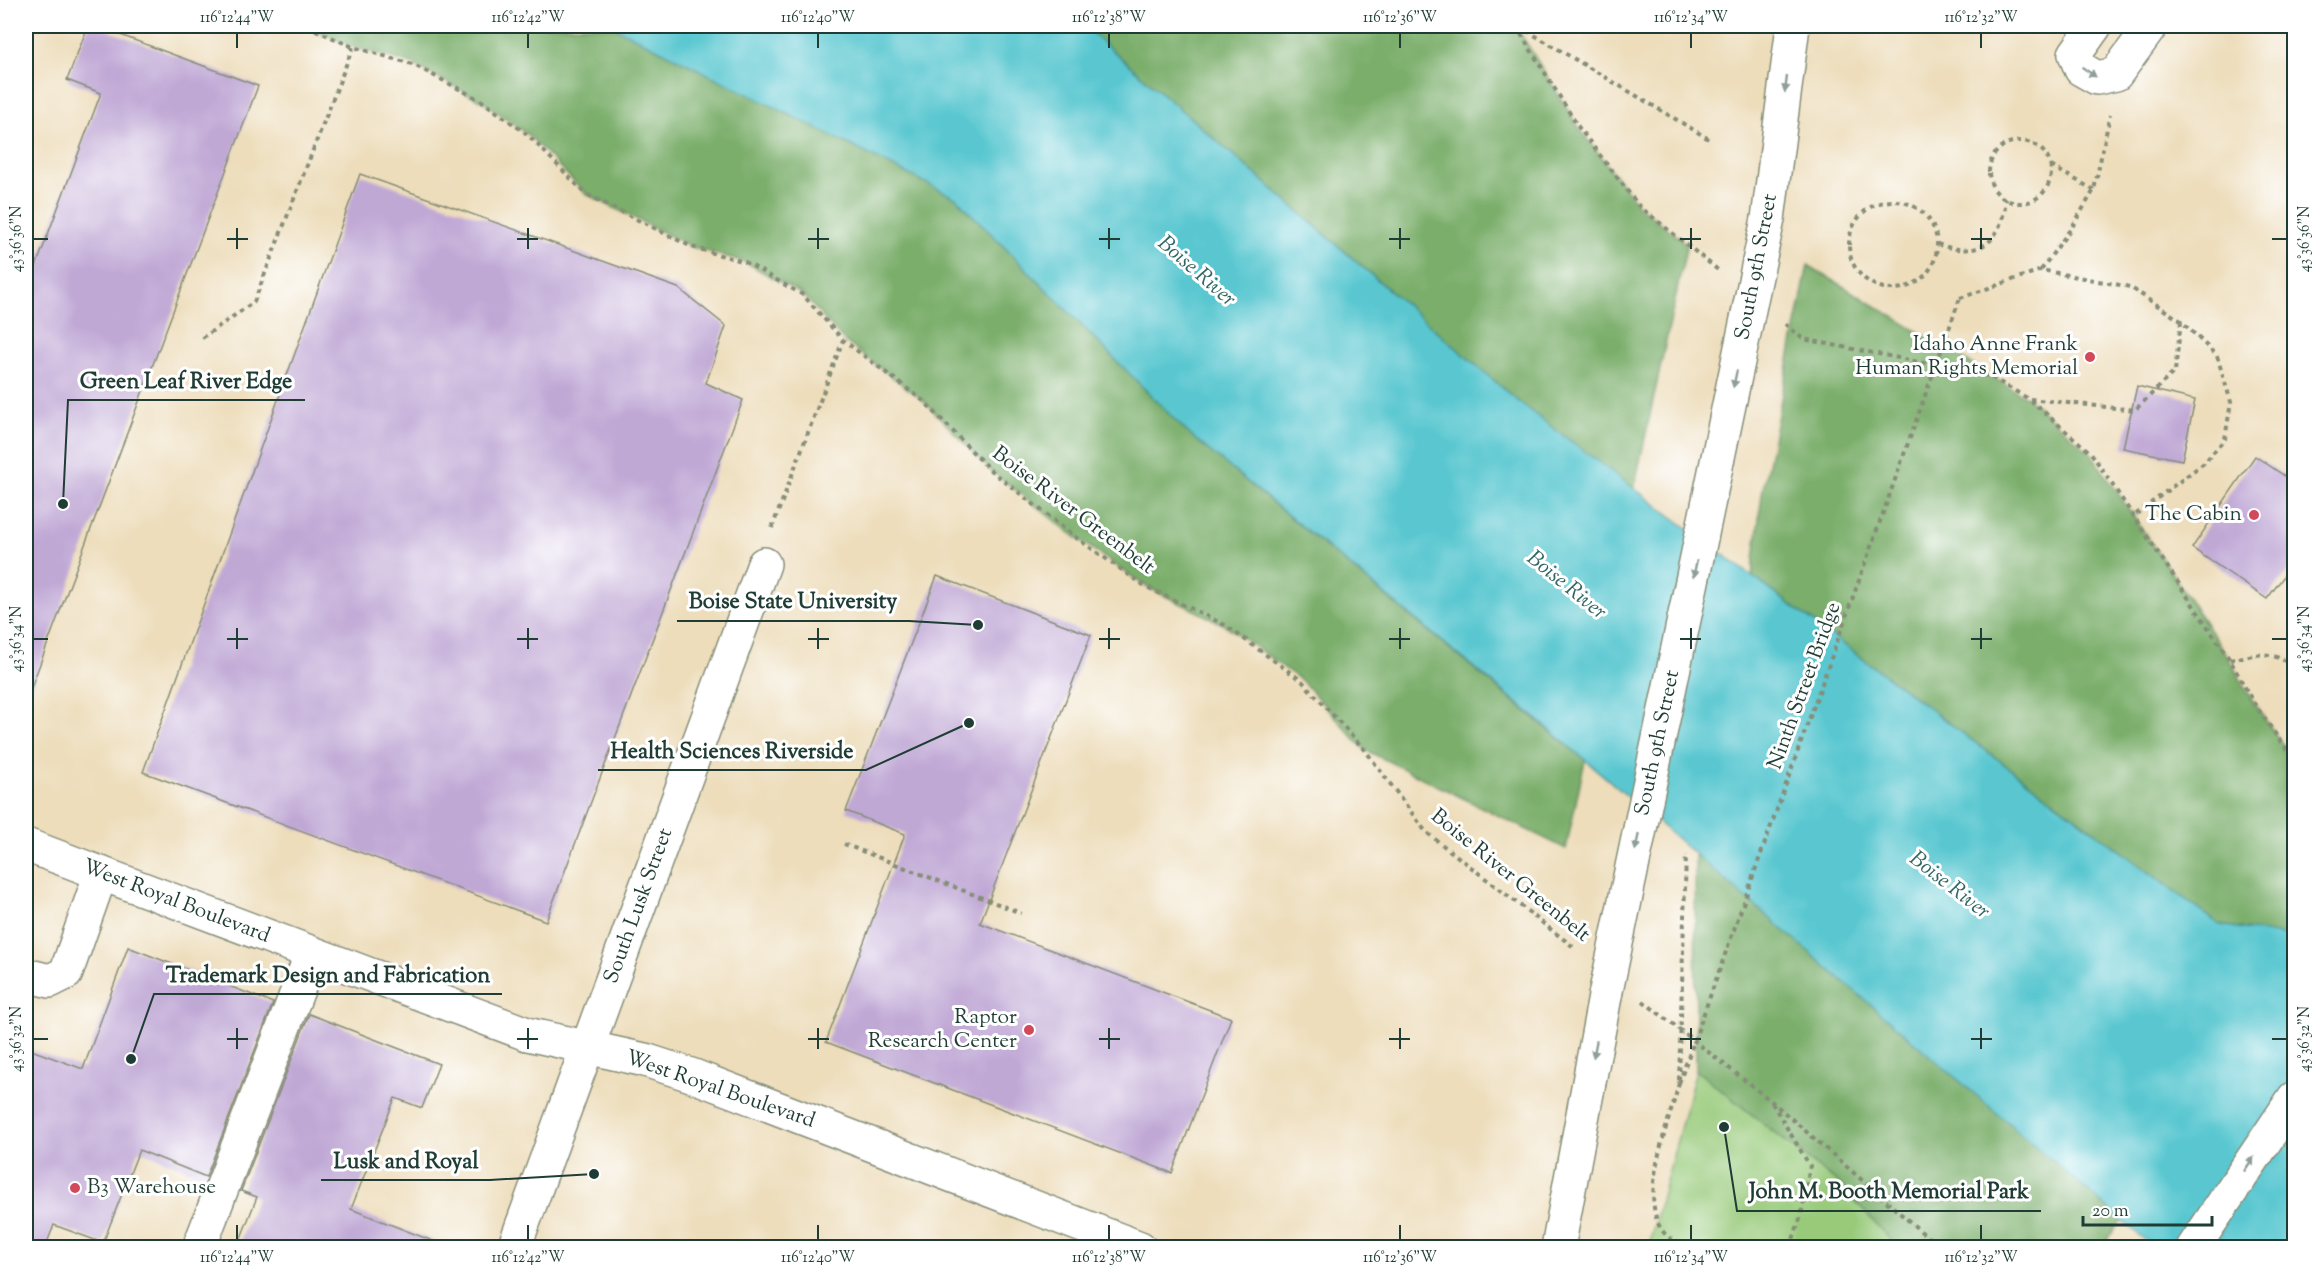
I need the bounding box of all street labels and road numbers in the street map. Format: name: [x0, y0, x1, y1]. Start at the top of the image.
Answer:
street label: South 9th Street: [1728, 191, 1786, 343]
street label: Boise River Greenbelt: [985, 440, 1161, 582]
street label: Ninth Street Bridge: [1761, 598, 1849, 774]
street label: South 9th Street: [1628, 667, 1688, 819]
street label: Boise River Greenbelt: [1424, 802, 1596, 950]
street label: South Lusk Street: [597, 824, 681, 988]
street label: West Royal Boulevard: [78, 852, 274, 952]
street label: West Royal Boulevard: [621, 1043, 819, 1137]

